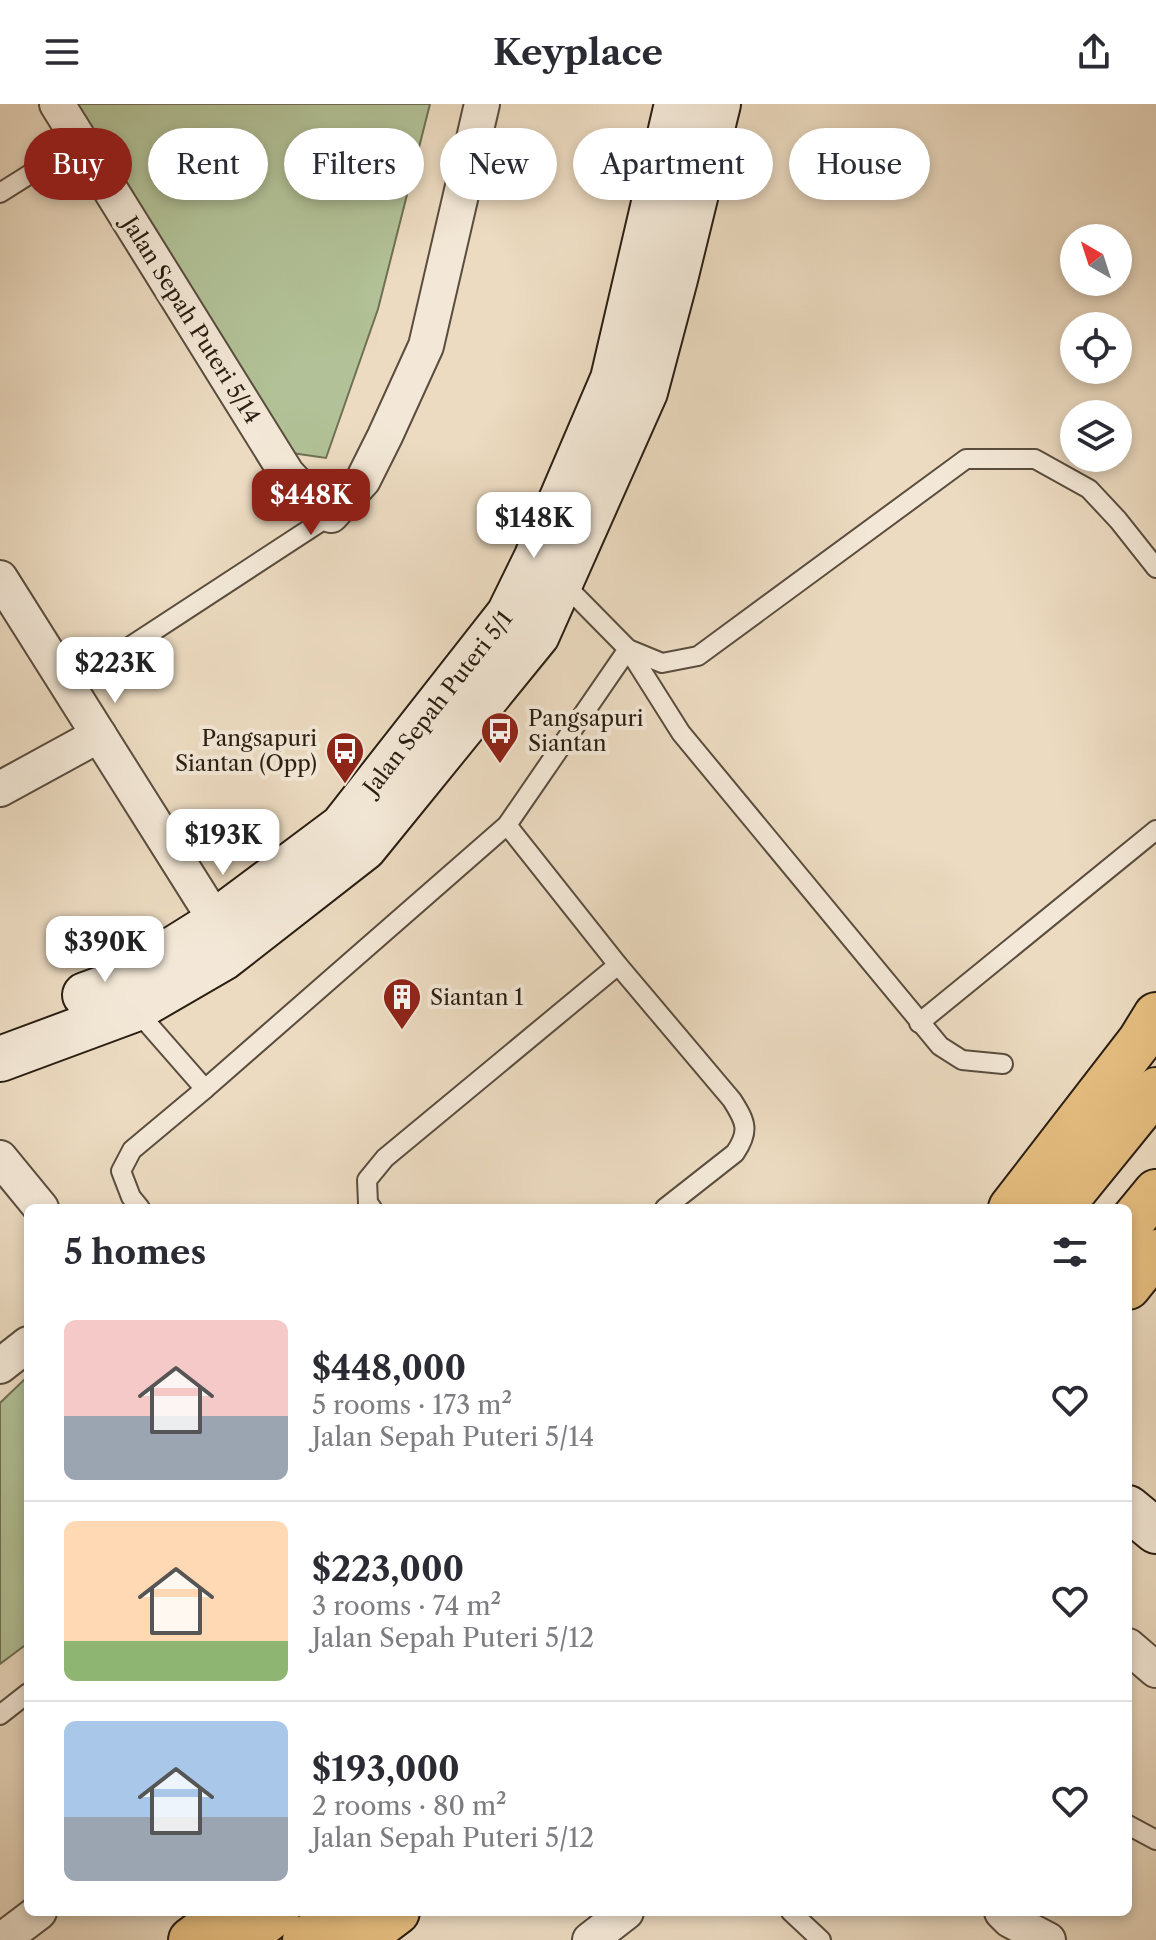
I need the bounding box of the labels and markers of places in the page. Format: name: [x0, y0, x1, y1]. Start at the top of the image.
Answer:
pin: $448K: [255, 469, 367, 537]
pin: $148K: [478, 492, 590, 560]
pin: $223K: [59, 637, 171, 705]
place label: Pangsapuri Siantan: [528, 705, 644, 757]
bus stop icon: Pangsapuri Siantan: [479, 710, 521, 765]
place label: Pangsapuri Siantan (Opp): [175, 725, 317, 777]
bus stop icon: Pangsapuri Siantan (Opp): [324, 730, 366, 785]
pin: $193K: [167, 809, 279, 877]
pin: $390K: [49, 916, 161, 984]
building icon: Siantan 1: [381, 976, 423, 1031]
place label: Siantan 1: [430, 984, 524, 1011]

